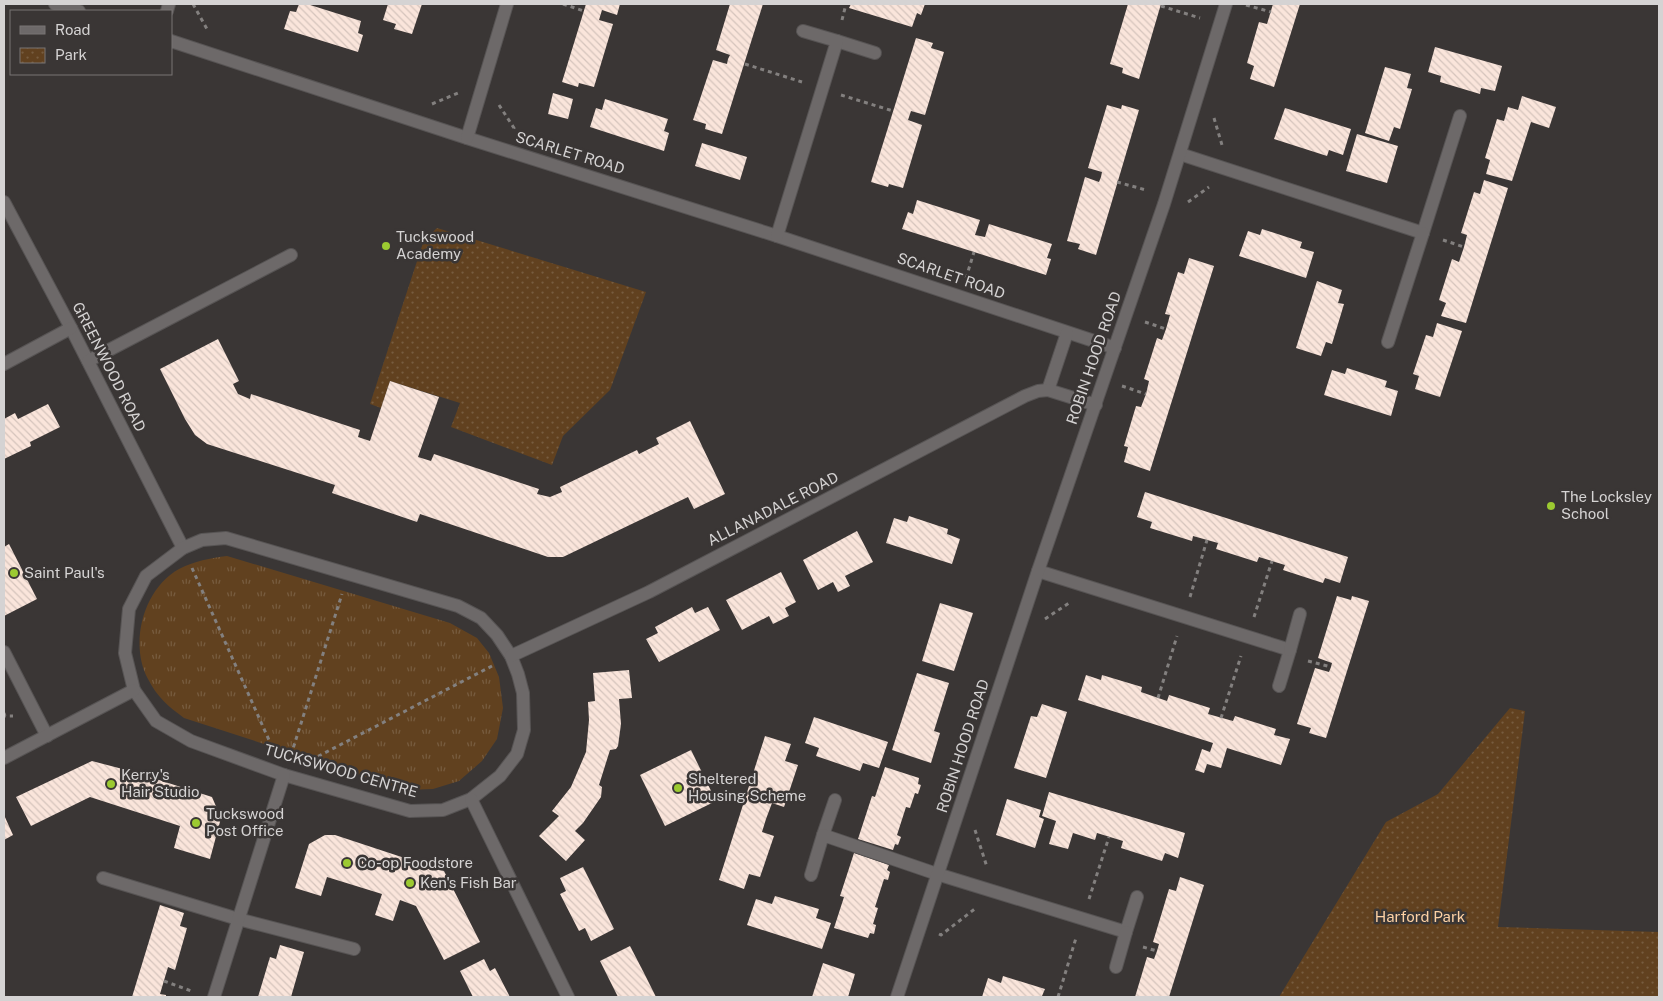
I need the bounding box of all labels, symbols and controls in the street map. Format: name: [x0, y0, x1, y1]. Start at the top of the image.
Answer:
legend: [10, 10, 172, 75]
text: Road: [55, 21, 91, 38]
text: Park: [55, 46, 87, 63]
street label: SCARLET ROAD: [514, 128, 627, 177]
place label: Tuckswood Academy: [396, 228, 474, 262]
marker: Tuckswood Academy: [380, 240, 392, 252]
street label: SCARLET ROAD: [895, 249, 1007, 302]
street label: ROBIN HOOD ROAD: [1063, 289, 1124, 427]
street label: GREENWOOD ROAD: [69, 299, 149, 434]
street label: ALLANADALE ROAD: [704, 468, 841, 549]
place label: The Locksley School: [1561, 488, 1652, 522]
marker: The Locksley School: [1545, 500, 1557, 512]
place label: Saint Paul's: [24, 564, 105, 581]
marker: Saint Paul's: [8, 567, 20, 579]
street label: ROBIN HOOD ROAD: [933, 677, 992, 815]
street label: TUCKSWOOD CENTRE: [262, 740, 420, 801]
place label: Kerry's Hair Studio: [121, 766, 200, 800]
place label: Sheltered Housing Scheme: [688, 770, 806, 804]
marker: Kerry's Hair Studio: [105, 778, 117, 790]
marker: Sheltered Housing Scheme: [672, 782, 684, 794]
place label: Tuckswood Post Office: [206, 805, 284, 839]
marker: Tuckswood Post Office: [190, 817, 202, 829]
place label: Co-op Foodstore: [357, 854, 473, 871]
marker: Co-op Foodstore: [341, 857, 353, 869]
place label: Ken's Fish Bar: [420, 874, 517, 891]
marker: Ken's Fish Bar: [404, 877, 416, 889]
park label: Harford Park: [1375, 908, 1465, 925]

